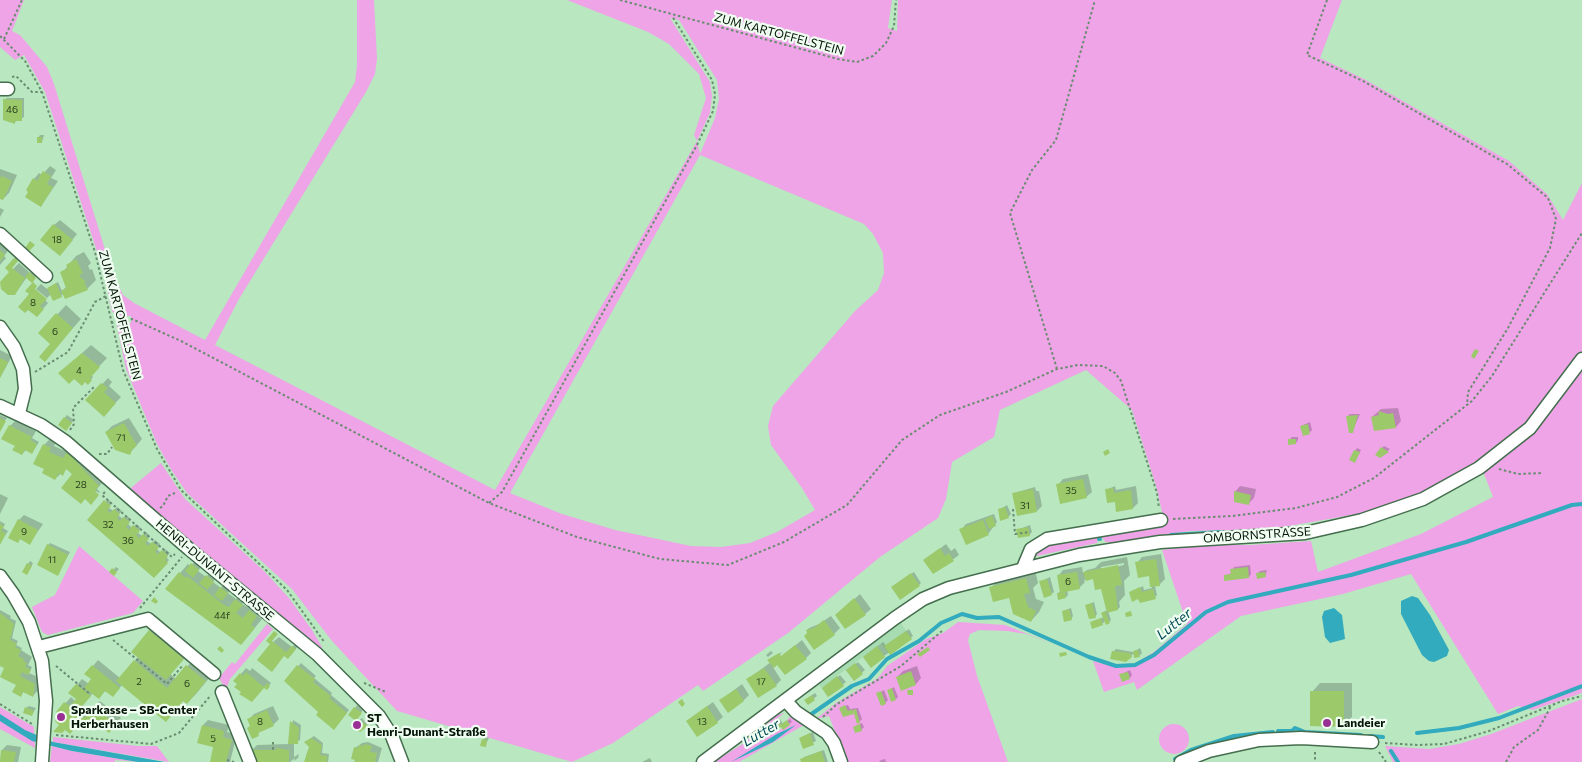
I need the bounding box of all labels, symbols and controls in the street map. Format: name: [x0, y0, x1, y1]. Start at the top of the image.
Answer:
street label: ZUM KARTOFFELSTEIN: [713, 10, 845, 58]
house number: 46: [6, 104, 18, 116]
house number: 18: [52, 234, 62, 246]
street label: ZUM KARTOFFELSTEIN: [96, 249, 144, 381]
house number: 8: [30, 297, 36, 309]
house number: 6: [52, 326, 58, 338]
house number: 4: [76, 365, 82, 377]
house number: 71: [116, 432, 126, 444]
house number: 28: [75, 479, 87, 491]
house number: 35: [1065, 485, 1077, 497]
house number: 31: [1020, 500, 1030, 512]
street label: HENRI-DUNANT-STRASSE: [153, 516, 277, 624]
house number: 32: [102, 519, 114, 531]
street label: OMBORNSTRASSE: [1203, 524, 1311, 546]
house number: 9: [21, 526, 27, 538]
house number: 36: [122, 535, 134, 547]
house number: 11: [48, 554, 56, 566]
house number: 6: [1065, 576, 1071, 588]
water label: Lutter: [1153, 605, 1195, 643]
house number: 44f: [214, 610, 230, 622]
house number: 2: [136, 676, 142, 688]
house number: 17: [756, 676, 766, 688]
house number: 6: [184, 678, 190, 690]
place label: Sparkasse – SB-Center Herberhausen: [71, 703, 197, 731]
marker: Sparkasse – SB-Center Herberhausen: [55, 711, 67, 723]
place label: ST Henri-Dunant-Straße: [367, 711, 486, 739]
house number: 8: [257, 716, 263, 728]
house number: 13: [697, 716, 707, 728]
water label: Lutter: [739, 716, 783, 750]
place label: Landeier: [1337, 716, 1385, 730]
marker: Landeier: [1321, 717, 1333, 729]
marker: ST Henri-Dunant-Straße: [351, 719, 363, 731]
house number: 5: [210, 733, 216, 745]

